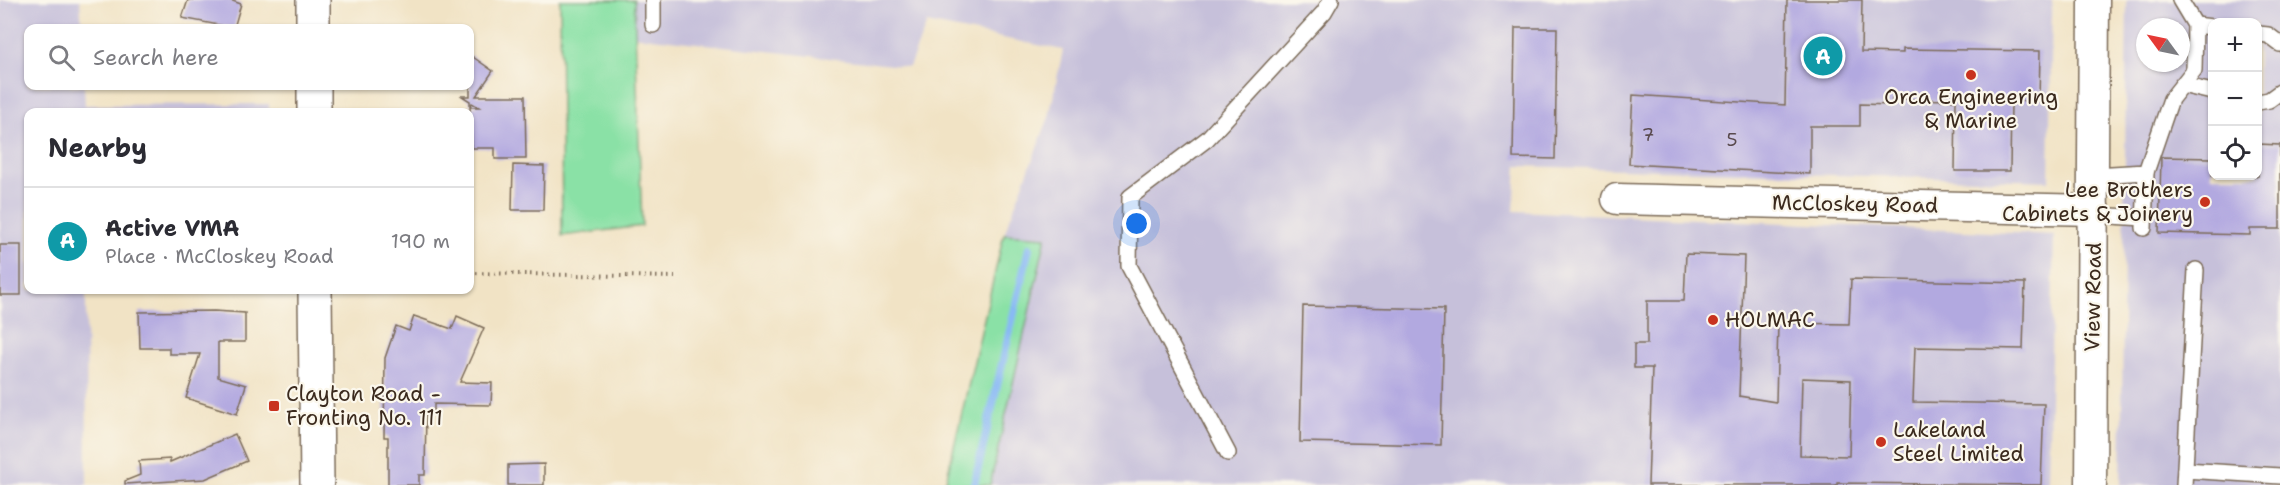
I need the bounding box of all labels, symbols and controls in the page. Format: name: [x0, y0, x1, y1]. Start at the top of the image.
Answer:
north arrow: [2136, 18, 2190, 72]
map controls: [2208, 18, 2262, 180]
button: +: [2208, 18, 2262, 72]
search box: [24, 24, 474, 90]
pin: A: [1804, 34, 1842, 78]
icon: search: [45, 41, 78, 74]
text: Search here: [93, 43, 219, 72]
marker: Orca Engineering & Marine: [1964, 68, 1978, 82]
button: −: [2208, 72, 2262, 126]
place label: Orca Engineering & Marine: [1884, 83, 2058, 135]
house number: 7: [1642, 123, 1654, 147]
button: locate: [2208, 126, 2262, 180]
house number: 5: [1726, 128, 1738, 152]
text: Nearby: [48, 130, 147, 165]
place label: Lee Brothers Cabinets & Joinery: [2002, 176, 2193, 228]
street label: McCloskey Road: [1772, 189, 1938, 219]
marker: Lee Brothers Cabinets & Joinery: [2198, 195, 2212, 209]
your location: [1122, 209, 1151, 238]
text: Active VMA: [105, 214, 239, 243]
text: A: [60, 228, 75, 254]
text: 190 m: [391, 228, 450, 254]
street label: View Road: [2078, 242, 2108, 352]
text: Place · McCloskey Road: [105, 243, 334, 269]
place label: HOLMAC: [1725, 306, 1815, 334]
marker: HOLMAC: [1706, 313, 1720, 327]
place label: Clayton Road - Fronting No. 111: [286, 380, 443, 432]
marker: Clayton Road - Fronting No. 111: [267, 399, 281, 413]
place label: Lakeland Steel Limited: [1893, 416, 2024, 468]
marker: Lakeland Steel Limited: [1874, 435, 1888, 449]

